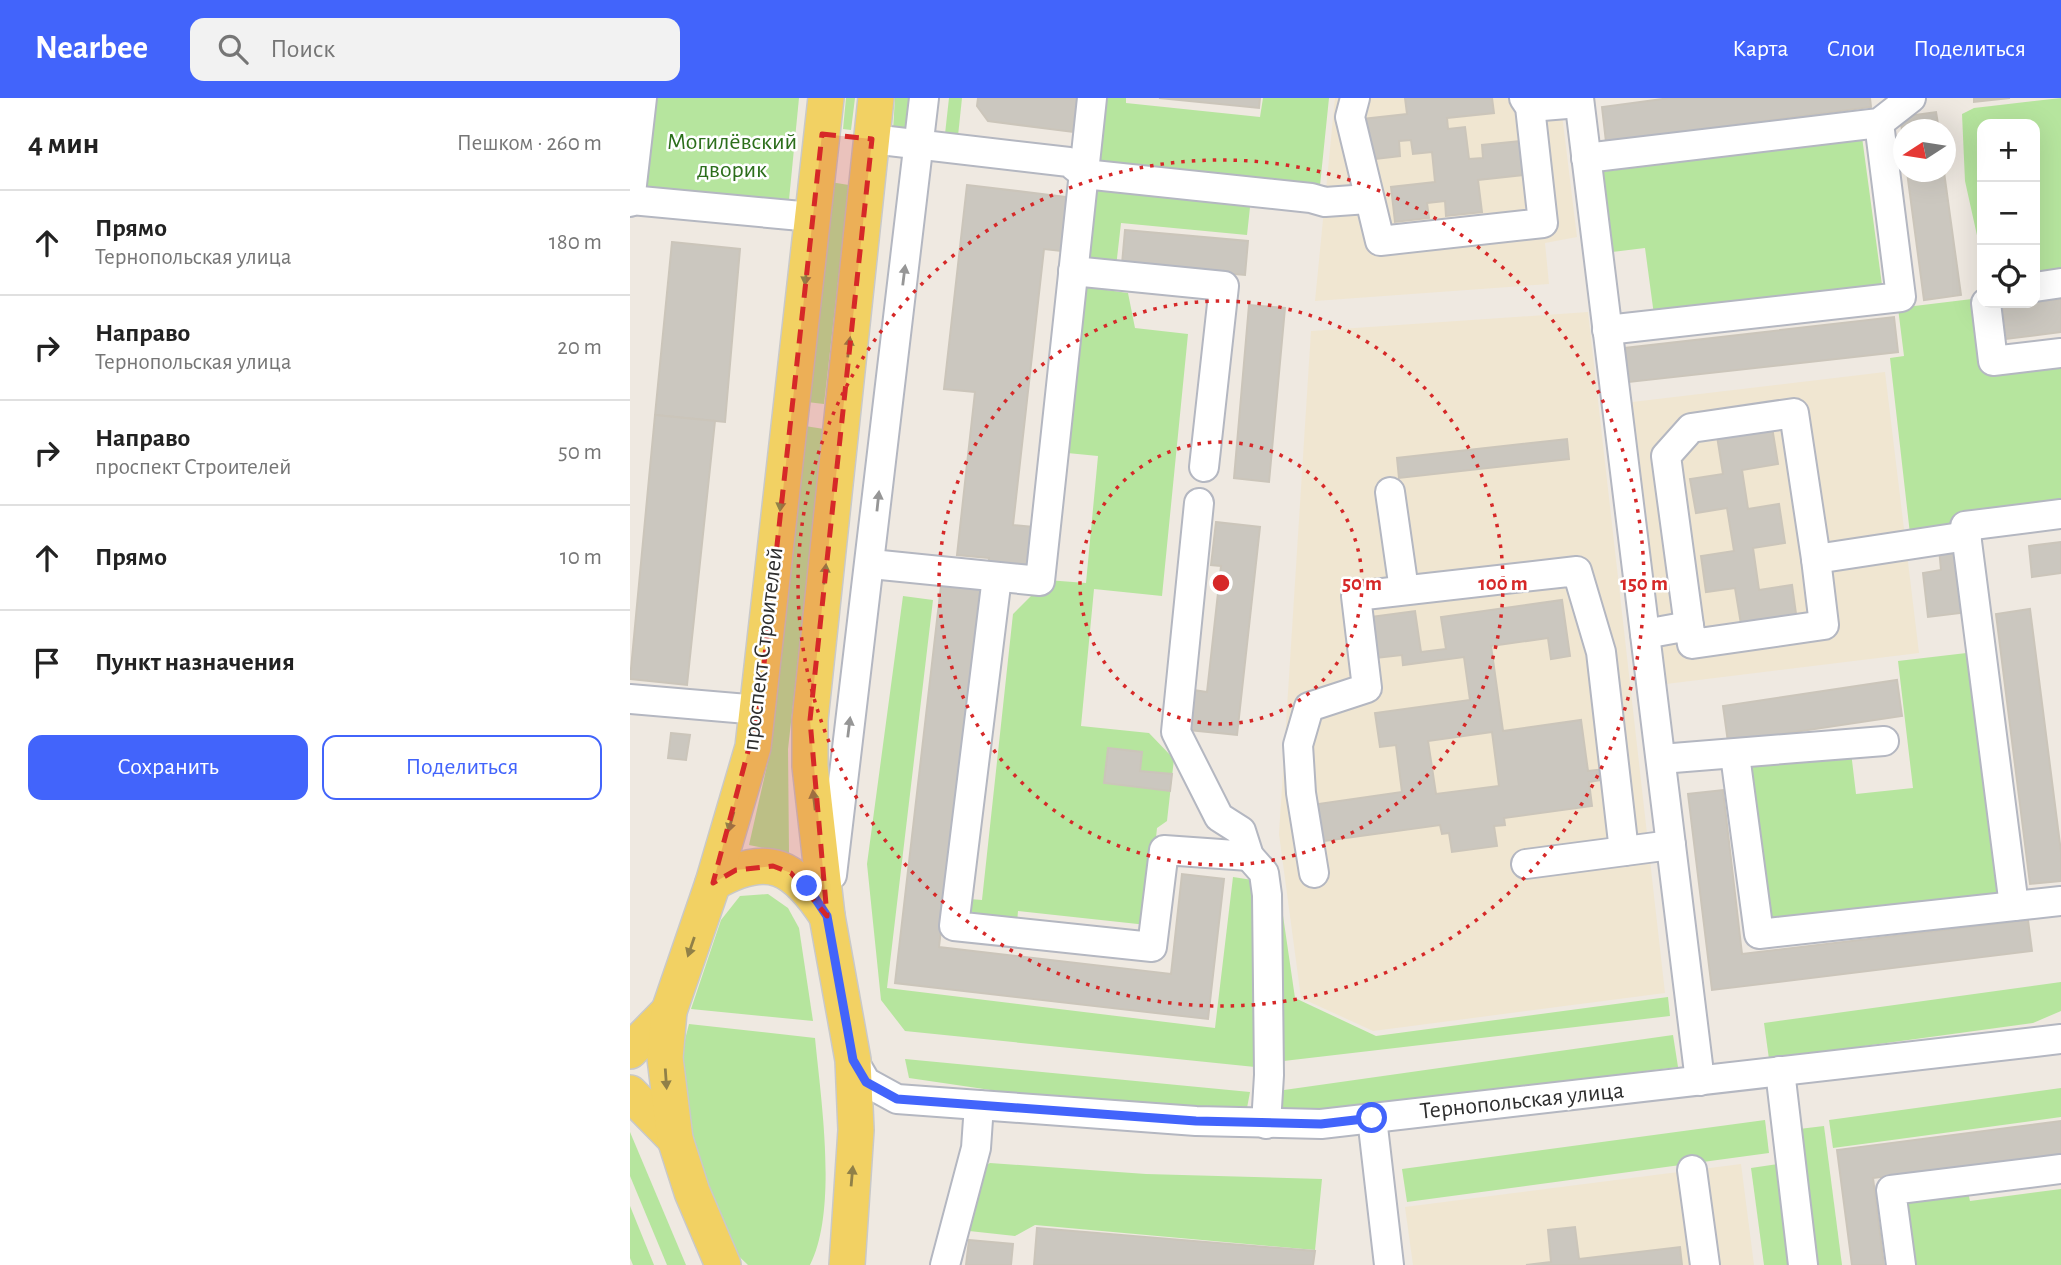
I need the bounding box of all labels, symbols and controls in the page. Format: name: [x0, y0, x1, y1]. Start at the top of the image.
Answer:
search box: [190, 18, 680, 81]
icon: search: [214, 30, 252, 68]
text: Nearbee: [35, 32, 148, 65]
text: Поиск: [270, 36, 335, 62]
text: Карта: [1732, 37, 1788, 61]
text: Слои: [1826, 37, 1875, 61]
text: Поделиться: [1913, 37, 2026, 61]
north arrow: [1893, 119, 1956, 182]
map controls: [1977, 119, 2040, 308]
button: +: [1977, 119, 2040, 182]
text: 4 мин: [28, 129, 99, 159]
park label: Могилёвский дворик: [667, 130, 797, 182]
text: Пешком · 260 m: [457, 132, 602, 155]
button: −: [1977, 182, 2040, 245]
text: Прямо: [95, 215, 167, 241]
icon: ahead: [28, 224, 66, 262]
text: 180 m: [549, 231, 602, 254]
button: locate: [1977, 245, 2040, 308]
text: Тернопольская улица: [95, 246, 291, 269]
one-way arrow: [800, 264, 811, 286]
one-way arrow: [899, 264, 910, 286]
text: Направо: [95, 320, 190, 346]
icon: right: [28, 329, 66, 367]
text: 20 m: [557, 336, 602, 359]
one-way arrow: [844, 336, 855, 358]
text: Тернопольская улица: [95, 351, 291, 374]
text: Направо: [95, 425, 190, 451]
icon: right: [28, 434, 66, 472]
text: 50 m: [558, 441, 602, 464]
text: проспект Строителей: [95, 456, 291, 479]
one-way arrow: [775, 490, 786, 512]
one-way arrow: [873, 490, 884, 512]
icon: ahead: [28, 539, 66, 577]
text: Прямо: [95, 544, 167, 570]
text: 10 m: [560, 546, 602, 569]
street label: проспект Строителей: [739, 546, 787, 752]
one-way arrow: [820, 562, 831, 584]
centre of rings: [1209, 571, 1233, 595]
text: 50 m: [1342, 573, 1382, 594]
text: 100 m: [1478, 573, 1528, 594]
text: 150 m: [1620, 573, 1668, 594]
icon: arrive: [28, 644, 66, 682]
text: Пункт назначения: [95, 649, 295, 675]
one-way arrow: [843, 716, 854, 738]
button: Сохранить: [28, 735, 308, 800]
button: Поделиться: [322, 735, 602, 800]
one-way arrow: [808, 789, 819, 811]
one-way arrow: [726, 811, 736, 832]
route end: [791, 870, 822, 901]
one-way arrow: [685, 937, 696, 958]
one-way arrow: [661, 1068, 672, 1090]
street label: Тернопольская улица: [1419, 1078, 1625, 1124]
route start: [1356, 1102, 1387, 1133]
one-way arrow: [847, 1165, 858, 1187]

